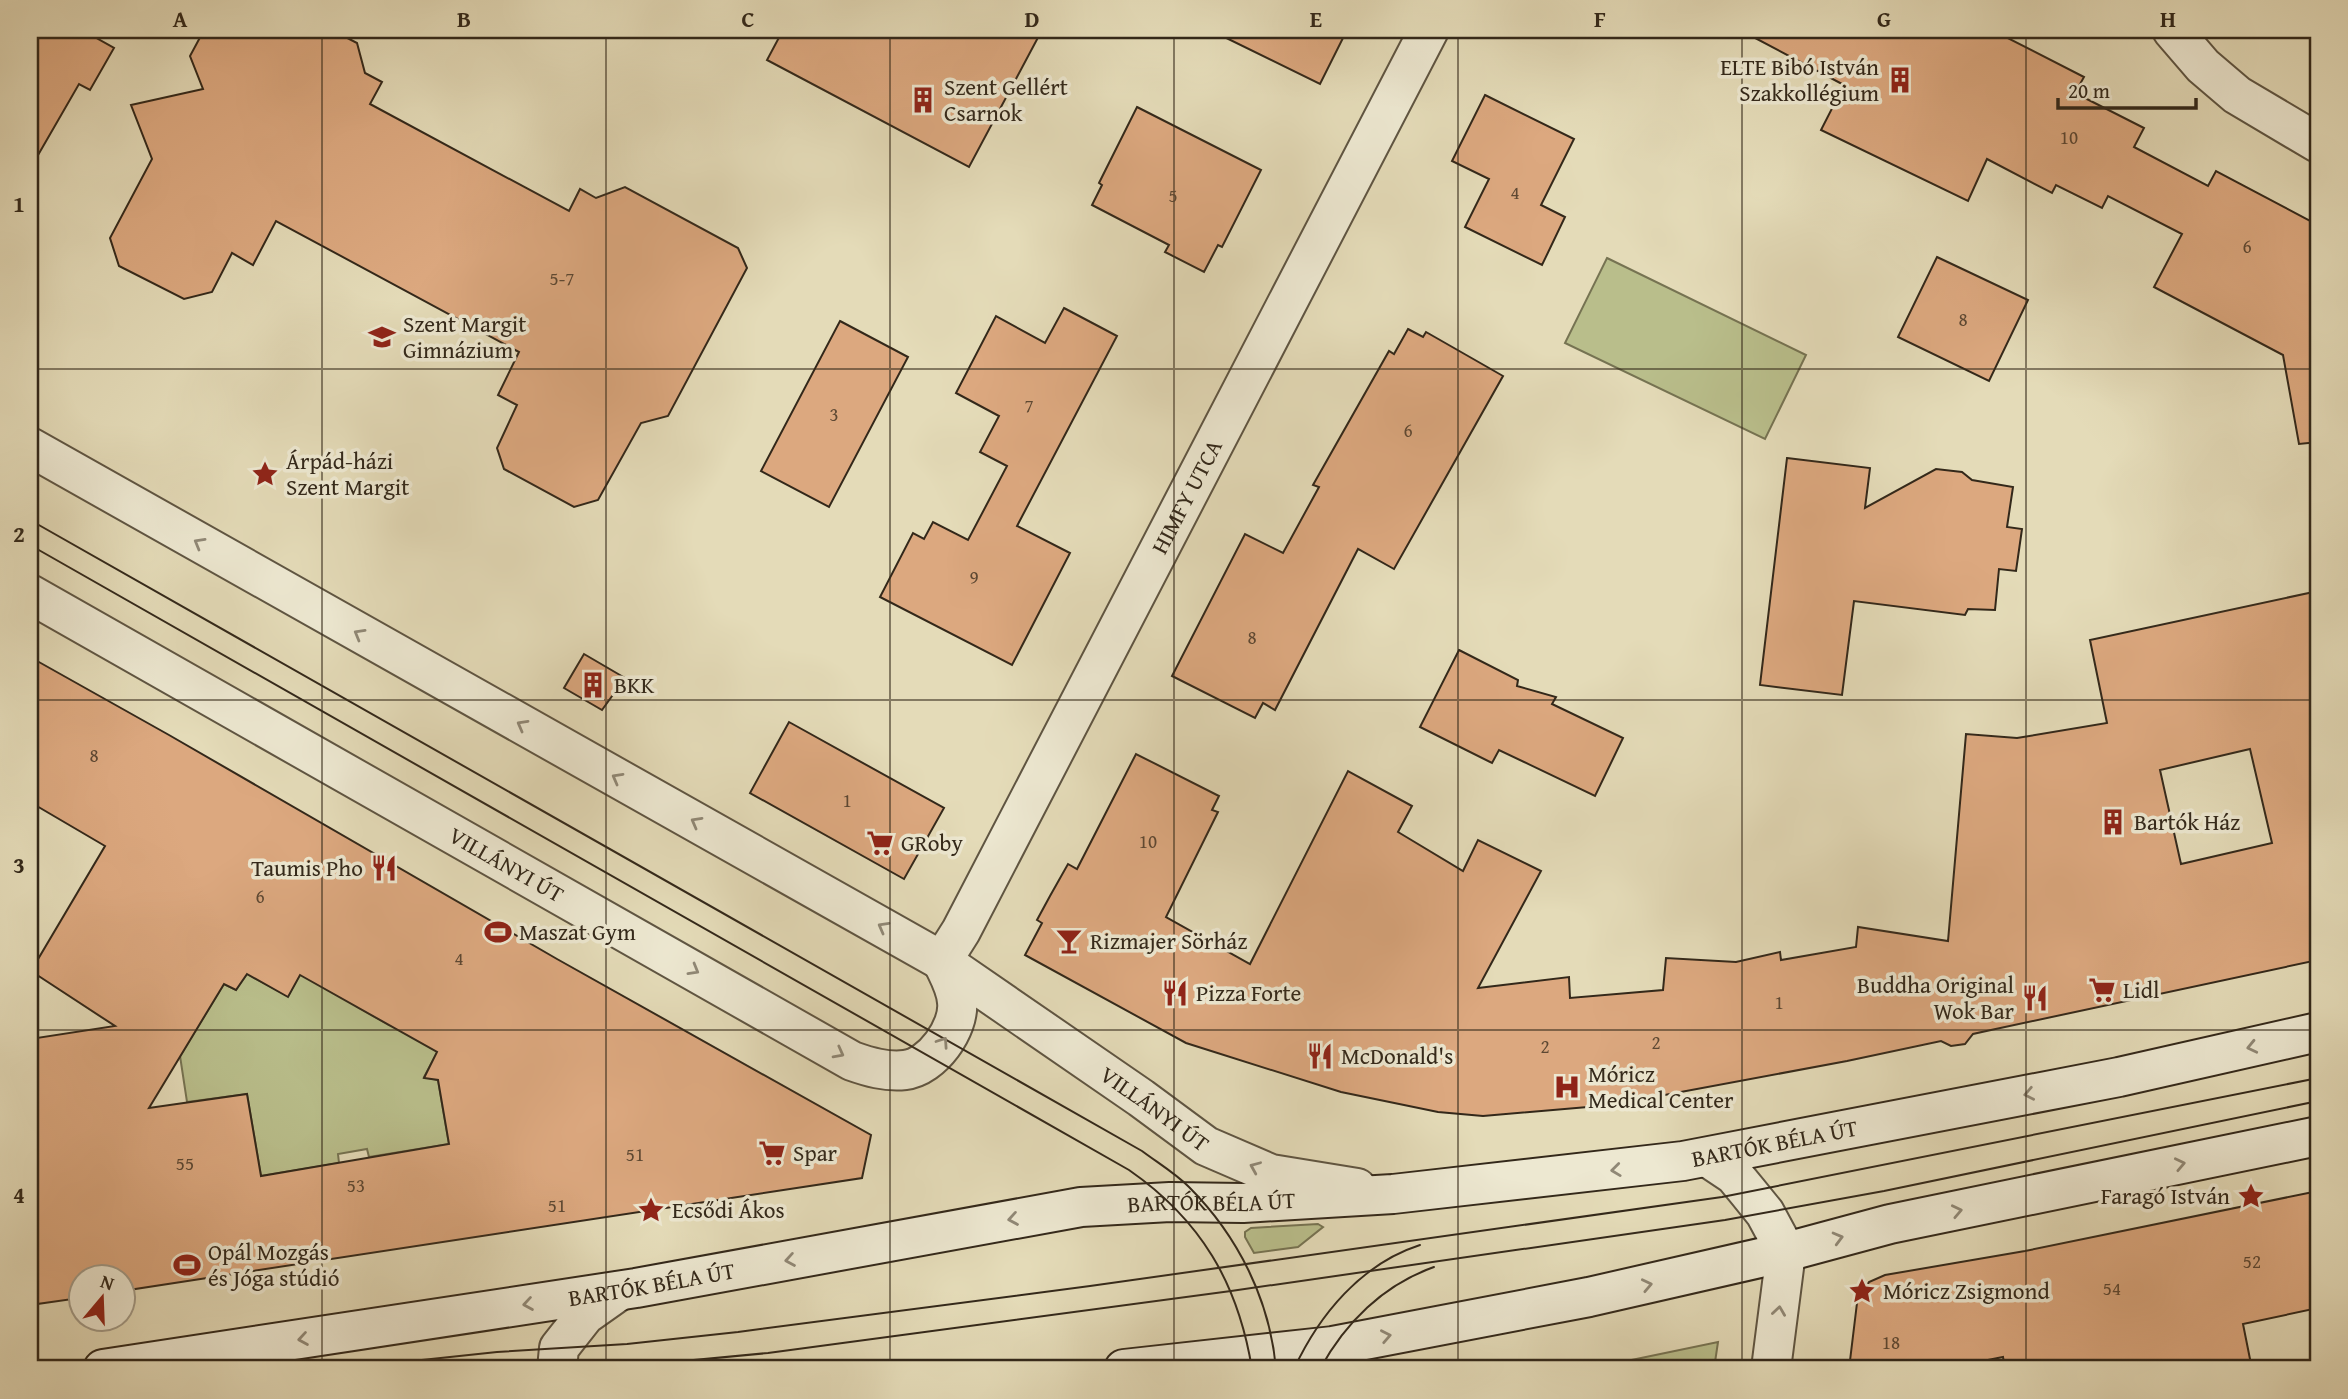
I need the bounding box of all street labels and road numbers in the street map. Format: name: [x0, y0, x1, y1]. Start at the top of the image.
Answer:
street label: HIMFY UTCA: [1143, 433, 1230, 560]
street label: VILLÁNYI ÚT: [443, 818, 570, 910]
street label: VILLÁNYI ÚT: [1094, 1058, 1217, 1159]
street label: BARTÓK BÉLA ÚT: [1689, 1111, 1860, 1175]
street label: BARTÓK BÉLA ÚT: [1126, 1183, 1297, 1220]
street label: BARTÓK BÉLA ÚT: [566, 1253, 737, 1314]

